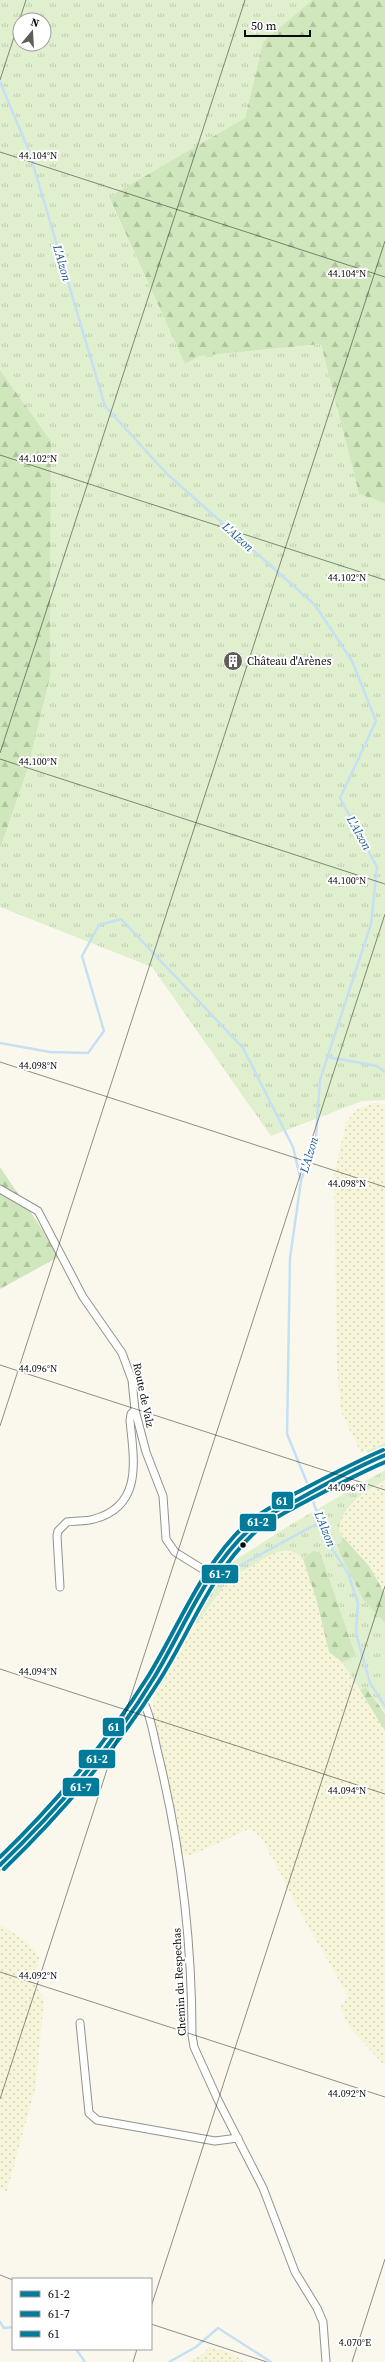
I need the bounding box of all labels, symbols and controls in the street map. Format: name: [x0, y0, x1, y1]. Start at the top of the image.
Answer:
north arrow: [12, 12, 52, 52]
scale bar: [245, 12, 310, 38]
text: N: [29, 15, 41, 31]
text: 50 m: [251, 18, 277, 34]
text: 44.104°N: [19, 149, 57, 162]
water label: L'Alzon: [49, 242, 75, 283]
text: 44.104°N: [328, 267, 366, 280]
text: 44.102°N: [19, 452, 57, 465]
water label: L'Alzon: [218, 518, 257, 555]
text: 44.102°N: [328, 571, 366, 584]
building icon: Château d'Arènes: [222, 650, 244, 672]
place label: Château d'Arènes: [247, 654, 332, 669]
text: 44.100°N: [19, 755, 57, 768]
water label: L'Alzon: [343, 812, 375, 853]
text: 44.100°N: [328, 874, 366, 887]
text: 44.098°N: [19, 1059, 57, 1072]
water label: L'Alzon: [296, 1135, 322, 1176]
text: 44.098°N: [328, 1177, 366, 1190]
street label: Route de Valz: [129, 1361, 158, 1429]
text: 44.096°N: [19, 1362, 57, 1375]
text: 44.096°N: [328, 1481, 366, 1494]
line badge: 61: [271, 1491, 294, 1510]
text: 61: [276, 1494, 288, 1509]
water label: L'Alzon: [310, 1508, 339, 1549]
line badge: 61-2: [239, 1513, 277, 1532]
text: 61-2: [247, 1515, 269, 1530]
unlabelled marker: [238, 1540, 248, 1550]
line badge: 61-7: [201, 1564, 239, 1584]
text: 61-7: [209, 1567, 231, 1582]
text: 44.094°N: [19, 1665, 57, 1678]
line badge: 61: [102, 1717, 125, 1737]
text: 61: [108, 1720, 120, 1735]
line badge: 61-2: [78, 1749, 116, 1769]
text: 61-2: [86, 1752, 108, 1767]
line badge: 61-7: [62, 1777, 100, 1797]
text: 61-7: [70, 1780, 92, 1795]
text: 44.094°N: [328, 1784, 366, 1797]
street label: Chemin du Respechas: [169, 1927, 190, 2036]
text: 44.092°N: [19, 1969, 57, 1982]
text: 44.092°N: [328, 2087, 366, 2100]
legend: [12, 2278, 152, 2350]
text: 61-2: [48, 2286, 70, 2302]
text: 61-7: [48, 2306, 70, 2322]
text: 61: [48, 2326, 60, 2342]
text: 4.070°E: [339, 2336, 371, 2349]

